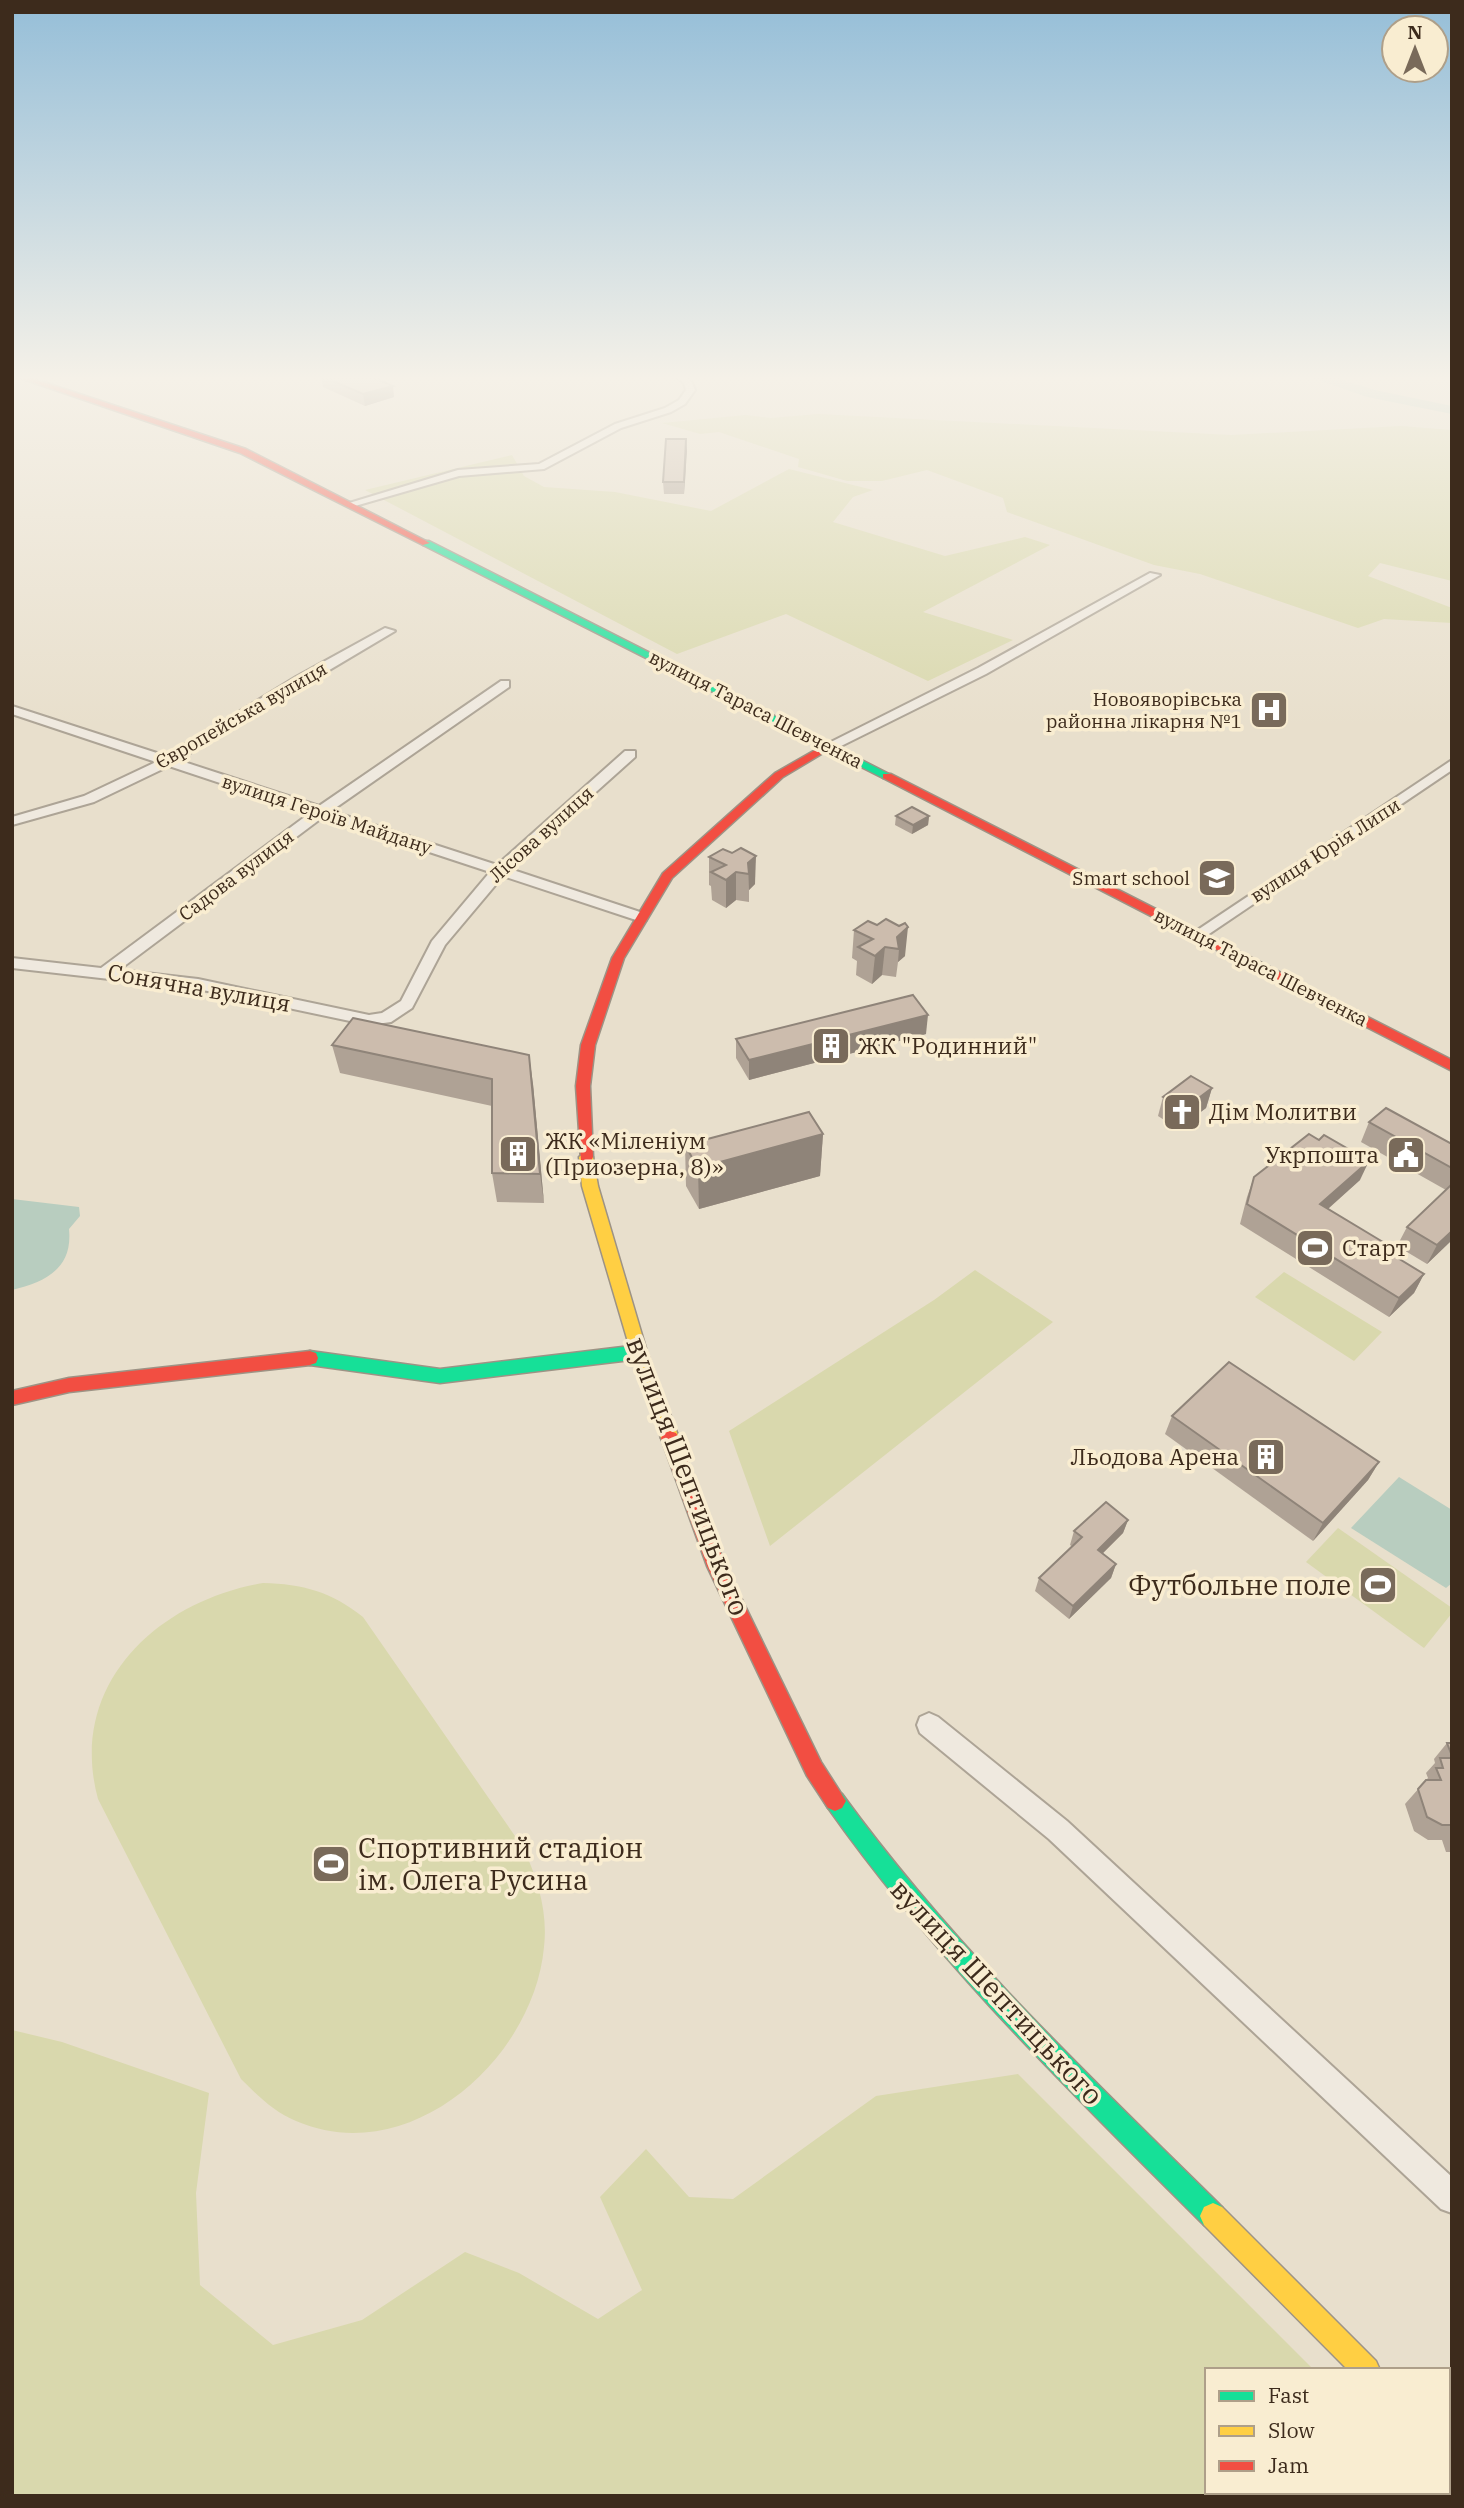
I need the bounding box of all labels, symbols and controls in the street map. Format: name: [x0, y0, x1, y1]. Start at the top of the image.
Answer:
north arrow: [1380, 14, 1450, 84]
text: N: [1407, 20, 1423, 44]
street label: вулиця Тараса Шевченка: [645, 645, 867, 773]
street label: Європейська вулиця: [151, 656, 331, 774]
place label: Новояворівська районна лікарня №1: [1046, 687, 1242, 733]
hospital icon: Новояворівська районна лікарня №1: [1248, 689, 1290, 731]
street label: вулиця Героїв Майдану: [219, 769, 436, 860]
street label: Лісова вулиця: [484, 781, 598, 887]
street label: вулиця Юрія Липи: [1245, 792, 1405, 908]
street label: Садова вулиця: [174, 824, 298, 926]
school or university icon: Smart school: [1196, 857, 1238, 899]
place label: Smart school: [1072, 866, 1190, 890]
street label: вулиця Тараса Шевченка: [1150, 903, 1372, 1031]
street label: Сонячна вулиця: [105, 956, 293, 1018]
building icon: ЖК "Родинний": [810, 1025, 852, 1067]
place label: ЖК "Родинний": [858, 1030, 1037, 1060]
church icon: Дім Молитви: [1161, 1091, 1203, 1133]
place label: Дім Молитви: [1209, 1096, 1357, 1126]
place label: ЖК «Міленіум (Приозерна, 8)»: [545, 1125, 723, 1181]
building icon: ЖК «Міленіум (Приозерна, 8)»: [497, 1133, 539, 1175]
public building icon: Укрпошта: [1385, 1134, 1427, 1176]
place label: Укрпошта: [1265, 1139, 1379, 1169]
sports icon: Старт: [1294, 1227, 1336, 1269]
place label: Старт: [1342, 1232, 1408, 1262]
street label: вулиця Шептицького: [618, 1331, 759, 1621]
building icon: Льодова Арена: [1245, 1436, 1287, 1478]
place label: Льодова Арена: [1071, 1441, 1239, 1471]
sports icon: Футбольне поле: [1357, 1564, 1399, 1606]
place label: Футбольне поле: [1128, 1566, 1351, 1603]
place label: Спортивний стадіон ім. Олега Русина: [358, 1829, 643, 1898]
sports icon: Спортивний стадіон ім. Олега Русина: [310, 1843, 352, 1885]
street label: вулиця Шептицького: [883, 1871, 1112, 2112]
legend: [1205, 2368, 1450, 2494]
text: Fast: [1268, 2381, 1309, 2409]
text: Slow: [1268, 2416, 1315, 2444]
text: Jam: [1268, 2451, 1309, 2479]

